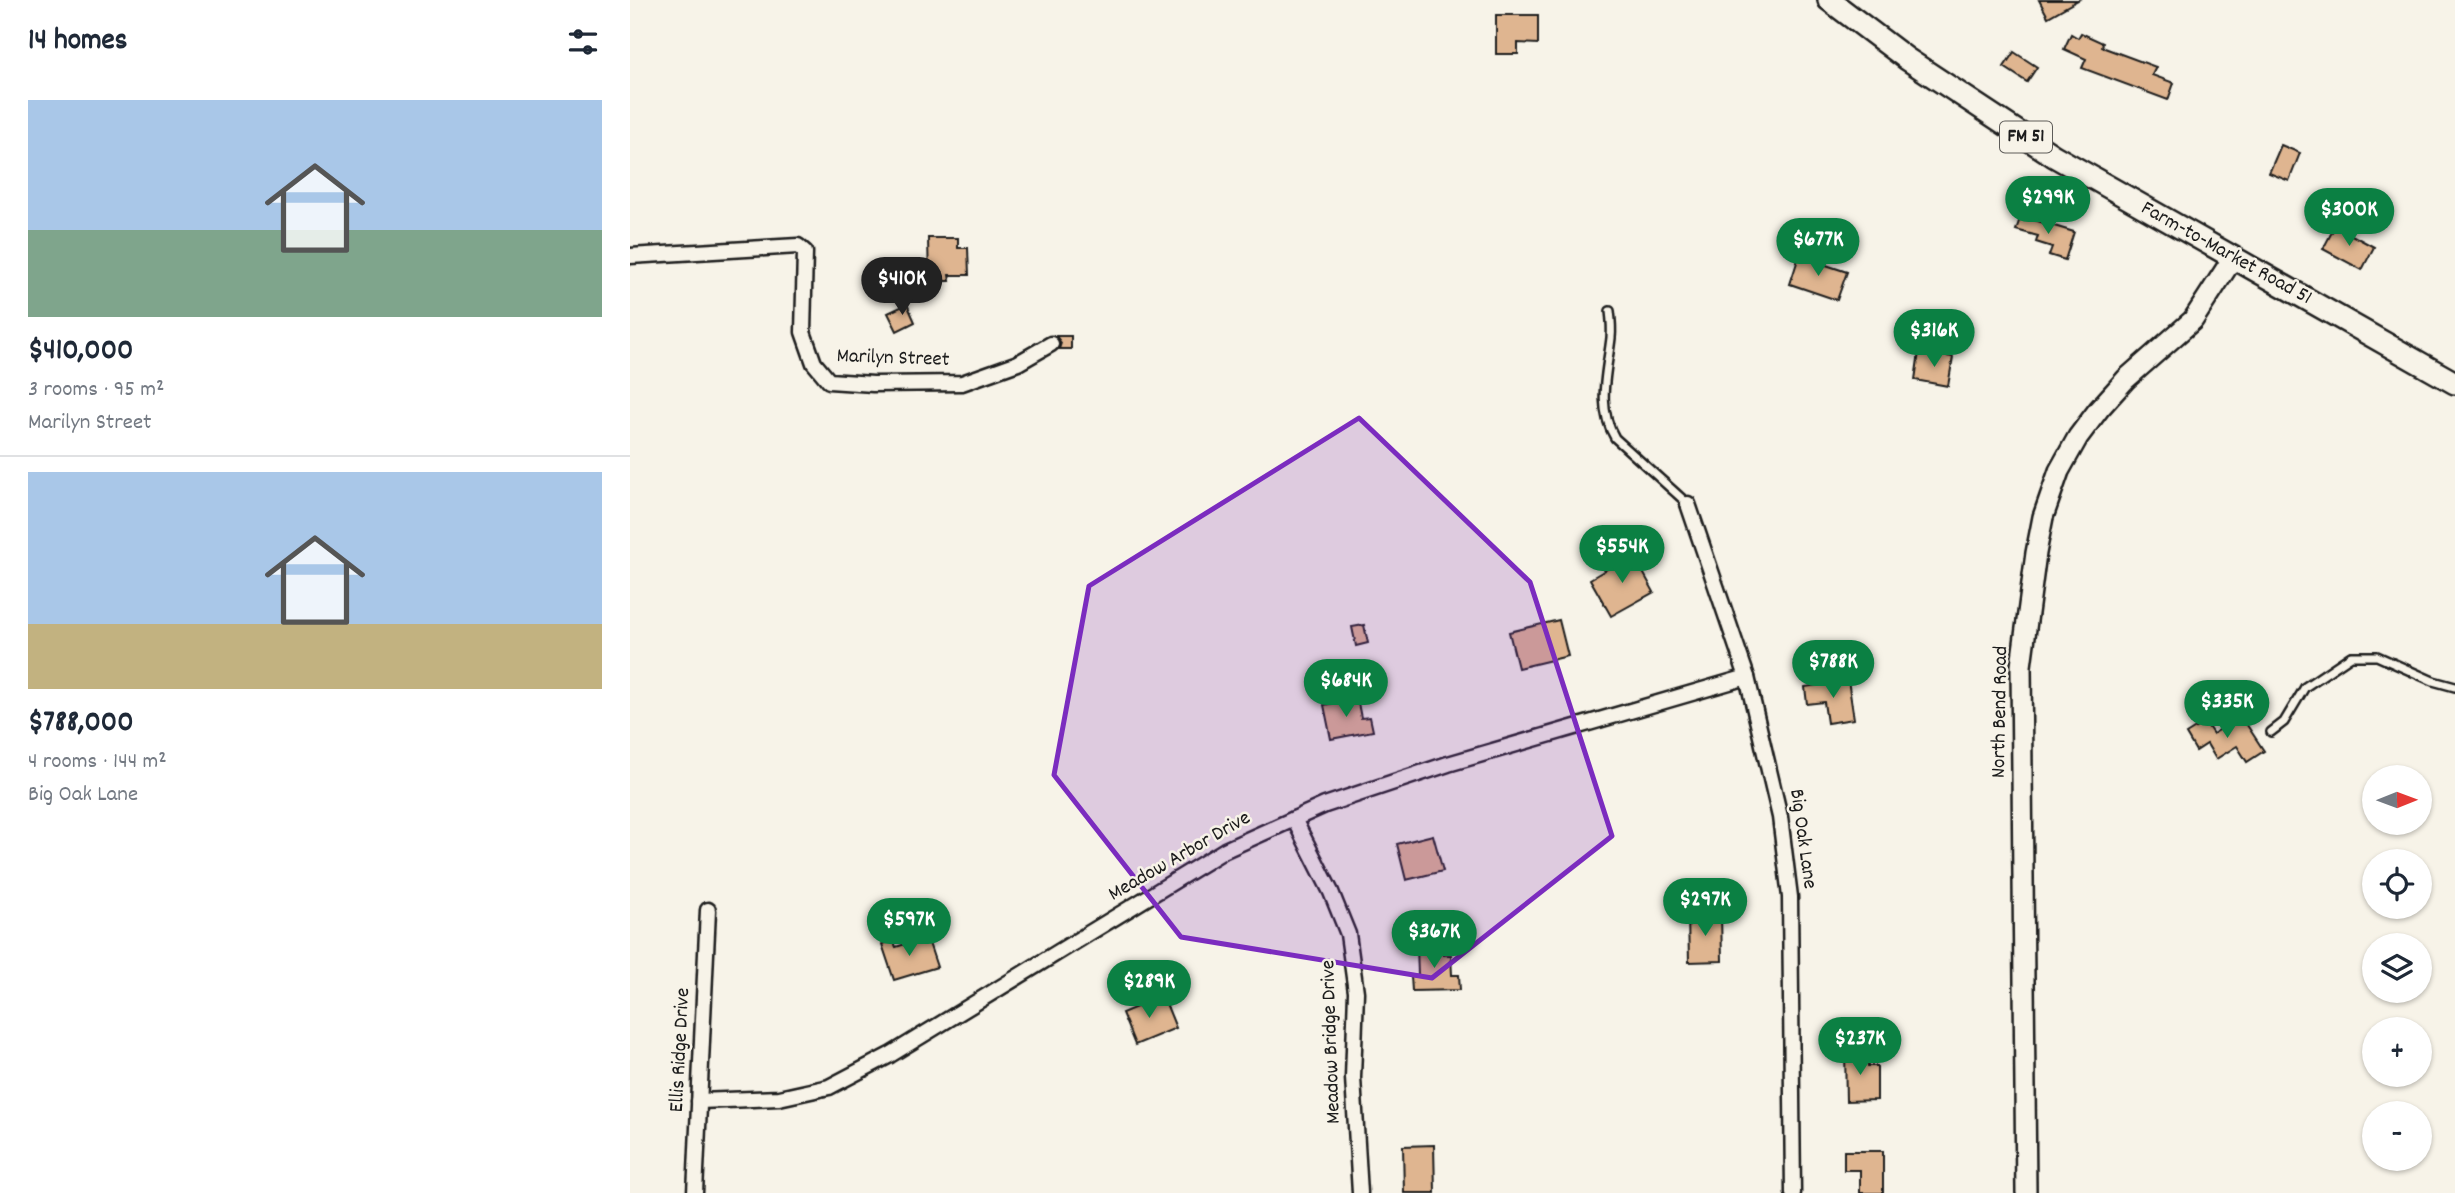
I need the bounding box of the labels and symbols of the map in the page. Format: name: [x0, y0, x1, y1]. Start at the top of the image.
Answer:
road number: FM 51: [2000, 122, 2052, 153]
pin: $299K: [1999, 176, 2097, 236]
pin: $300K: [2300, 188, 2398, 248]
street label: Farm-to-Market Road 51: [2135, 194, 2317, 314]
pin: $677K: [1769, 218, 1867, 278]
pin: $410K: [853, 258, 951, 317]
pin: $316K: [1885, 310, 1983, 369]
street label: Marilyn Street: [836, 342, 950, 376]
pin: $554K: [1573, 526, 1671, 585]
pin: $788K: [1784, 640, 1882, 700]
street label: North Bend Road: [1985, 645, 2017, 779]
pin: $684K: [1297, 660, 1395, 719]
pin: $335K: [2178, 680, 2276, 740]
north arrow: [2362, 765, 2432, 835]
street label: Big Oak Lane: [1780, 787, 1824, 891]
street label: Meadow Arbor Drive: [1103, 804, 1257, 910]
pin: $297K: [1656, 878, 1754, 938]
pin: $597K: [860, 898, 958, 958]
pin: $367K: [1385, 911, 1483, 970]
street label: Meadow Bridge Drive: [1314, 959, 1350, 1125]
pin: $289K: [1100, 960, 1198, 1020]
street label: Ellis Ridge Drive: [663, 987, 699, 1113]
pin: $237K: [1811, 1018, 1909, 1077]

